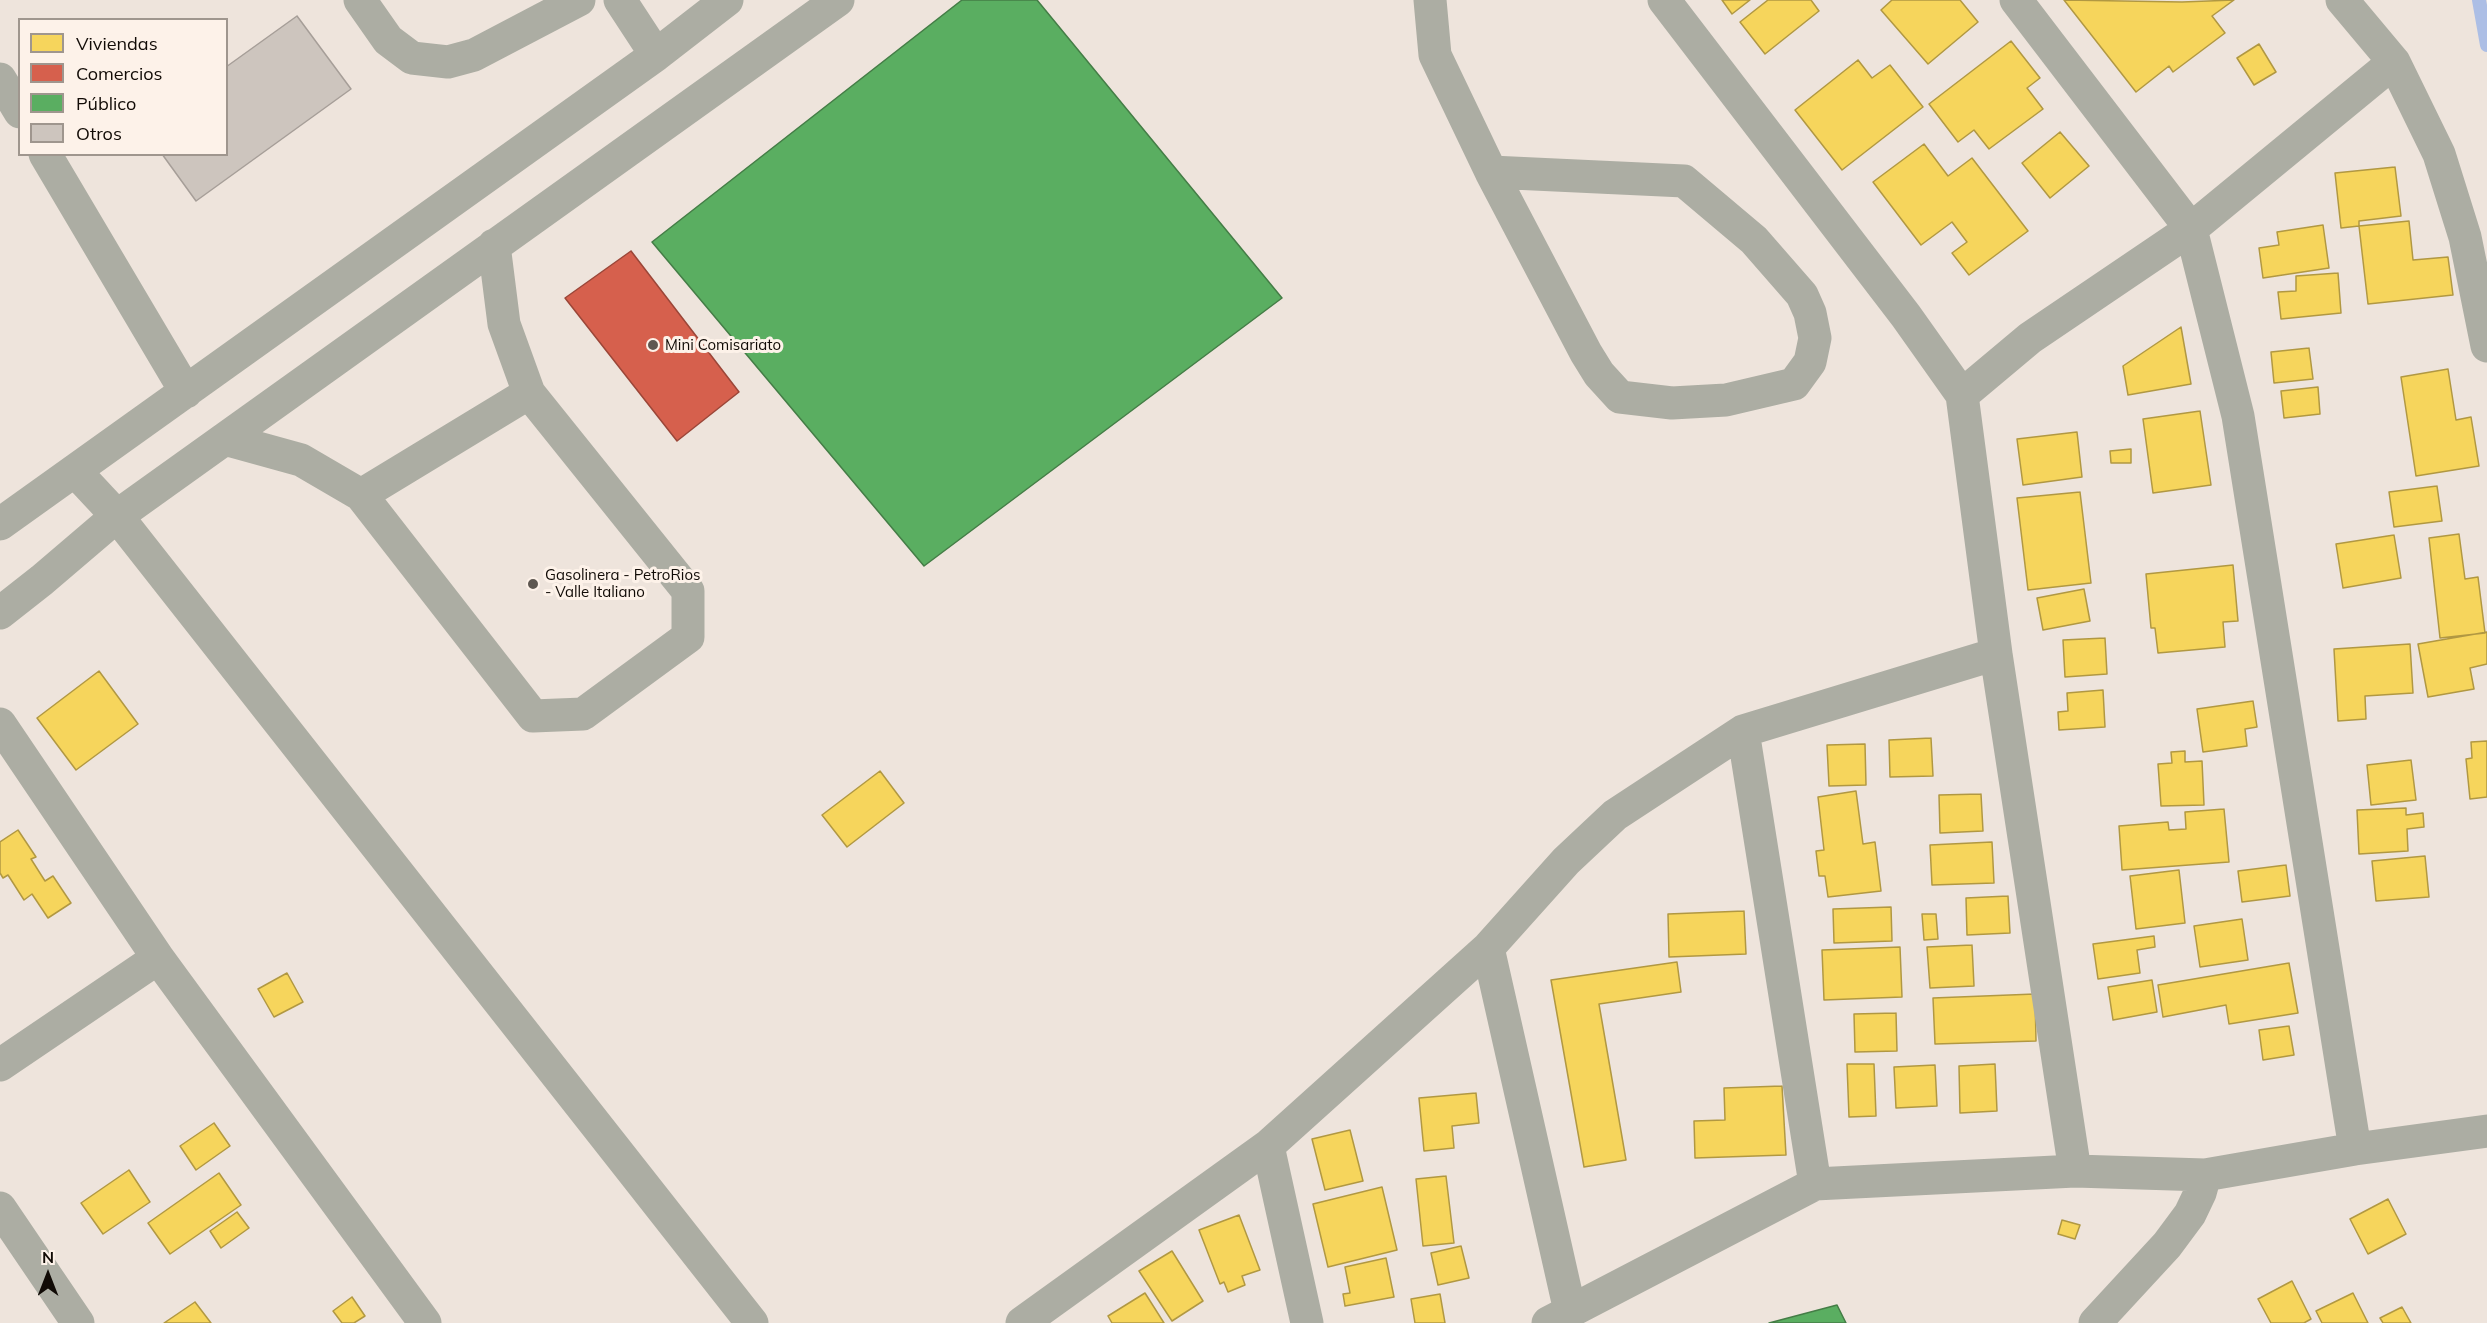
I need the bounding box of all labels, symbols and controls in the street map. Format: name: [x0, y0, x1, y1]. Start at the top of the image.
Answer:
legend: [18, 18, 228, 156]
text: Viviendas: [76, 32, 158, 55]
text: Comercios: [76, 62, 162, 85]
text: Público: [76, 92, 136, 115]
text: Otros: [76, 122, 122, 145]
place label: Mini Comisariato: [665, 336, 781, 354]
marker: Mini Comisariato: [646, 338, 660, 352]
place label: Gasolinera - PetroRios - Valle Italiano: [545, 566, 700, 601]
marker: Gasolinera - PetroRios - Valle Italiano: [526, 577, 540, 591]
north arrow: [18, 1245, 78, 1305]
text: N: [42, 1247, 54, 1267]

